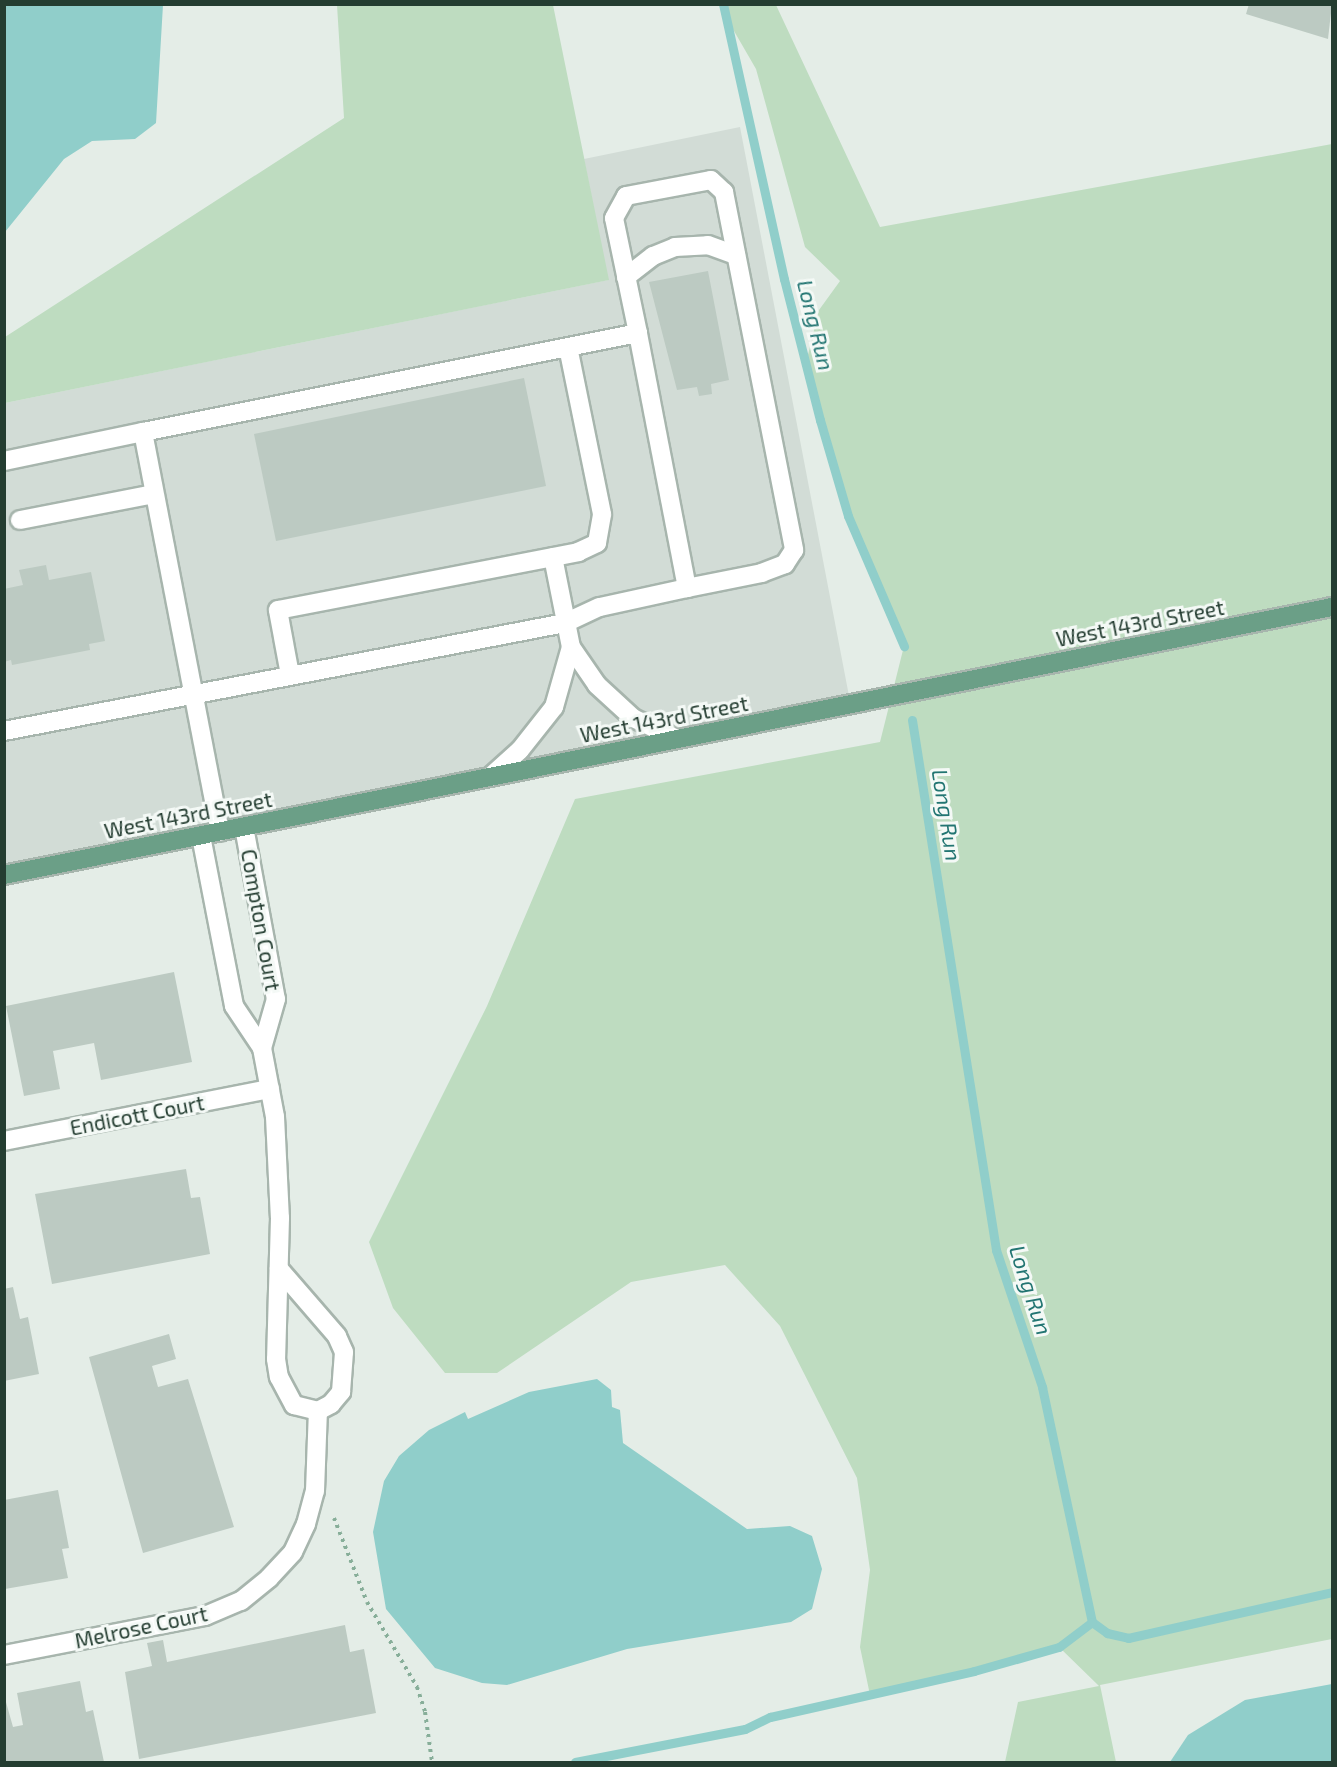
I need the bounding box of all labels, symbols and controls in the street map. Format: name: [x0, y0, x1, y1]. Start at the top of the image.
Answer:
water label: Long Run: [792, 277, 840, 373]
street label: West 143rd Street: [1054, 594, 1226, 652]
street label: West 143rd Street: [578, 690, 750, 748]
water label: Long Run: [927, 767, 967, 863]
street label: West 143rd Street: [102, 786, 274, 844]
street label: Compton Court: [236, 847, 286, 993]
street label: Endicott Court: [68, 1090, 206, 1140]
water label: Long Run: [1004, 1242, 1058, 1338]
street label: Melrose Court: [72, 1601, 210, 1653]

